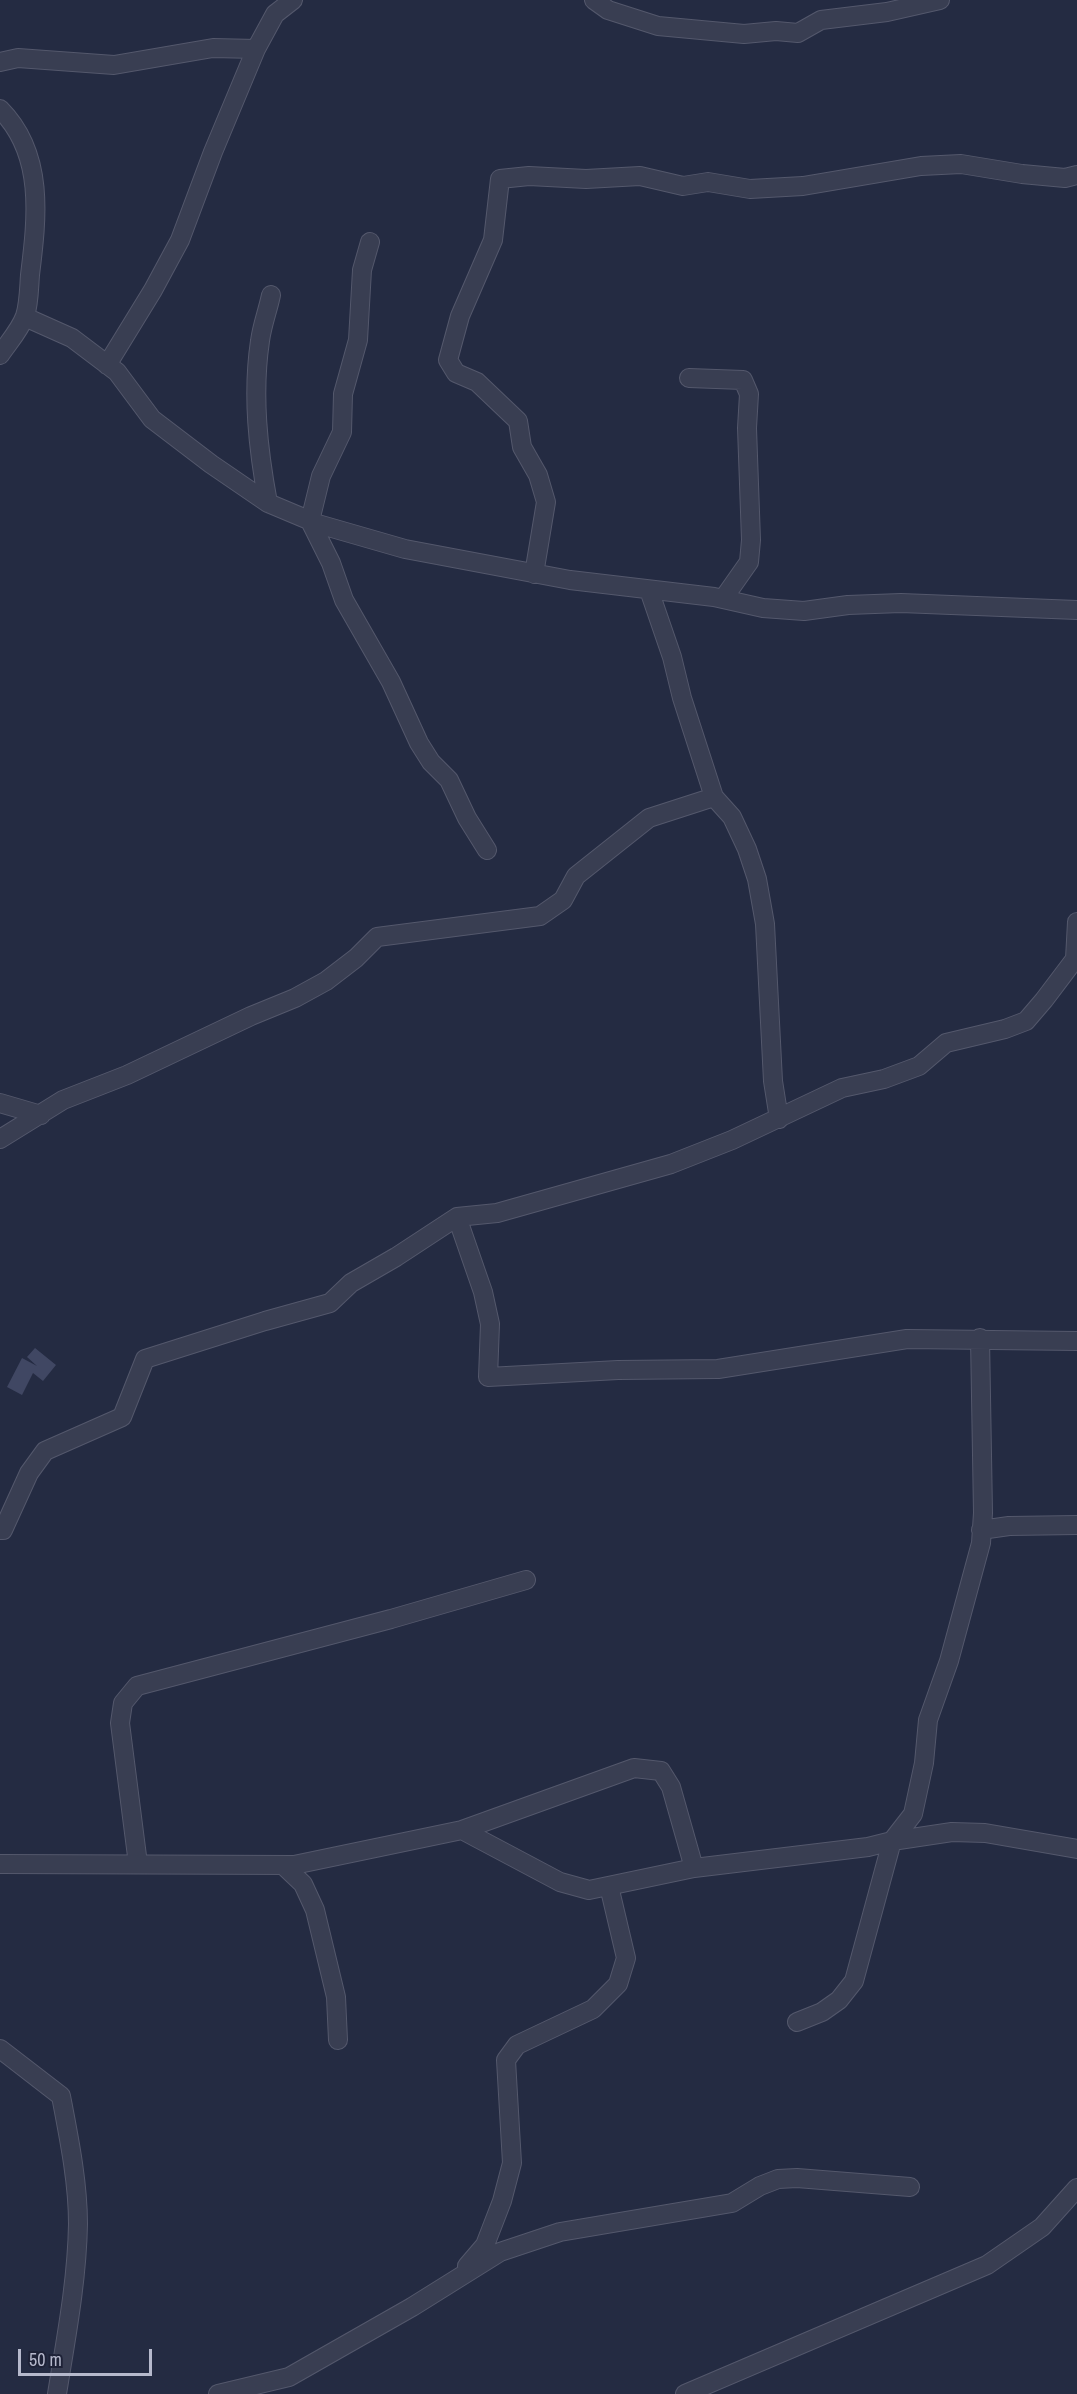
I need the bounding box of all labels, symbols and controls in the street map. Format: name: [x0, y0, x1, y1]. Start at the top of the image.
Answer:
scale bar: [21, 2337, 154, 2375]
text: 50 m: [29, 2347, 62, 2372]

